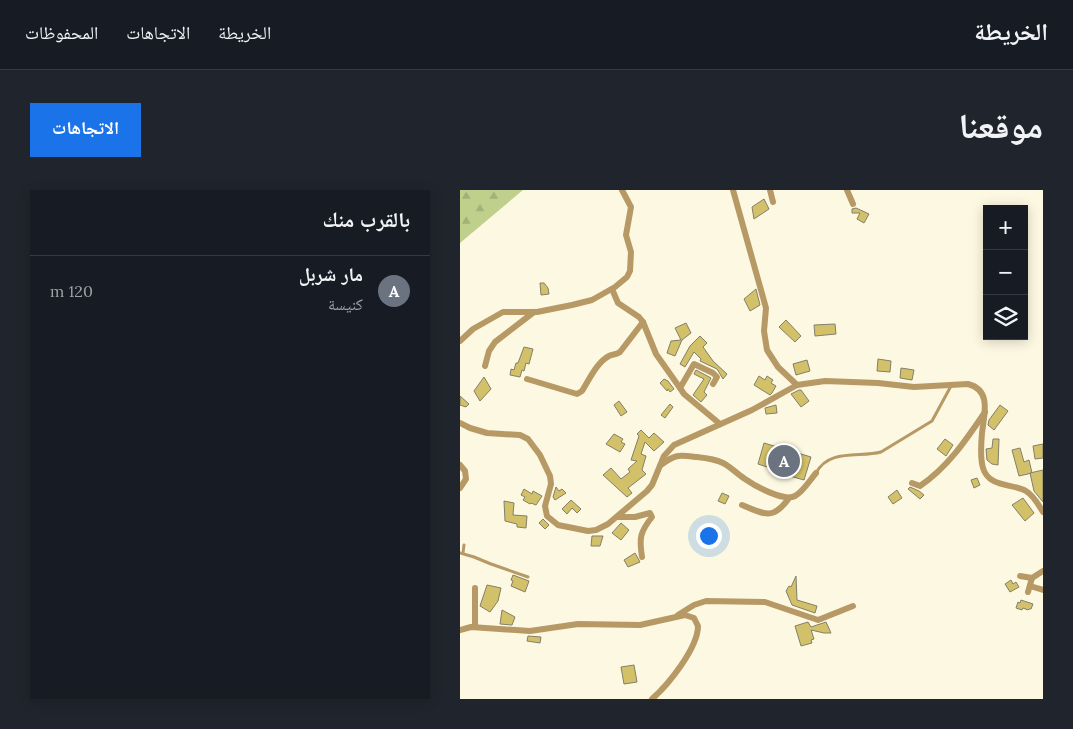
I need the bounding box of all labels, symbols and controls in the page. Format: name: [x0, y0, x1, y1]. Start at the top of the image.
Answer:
text: الخريطة: [974, 16, 1048, 47]
text: المحفوظات: [25, 21, 98, 44]
text: الاتجاهات: [126, 21, 190, 44]
text: الخريطة: [218, 21, 271, 44]
button: الاتجاهات: [30, 103, 141, 157]
text: موقعنا: [958, 103, 1043, 148]
map controls: [983, 205, 1028, 340]
button: +: [983, 205, 1028, 250]
text: بالقرب منك: [323, 206, 410, 233]
button: −: [983, 250, 1028, 295]
text: مار شربل: [299, 262, 363, 286]
text: 120 m: [50, 281, 93, 301]
text: A: [389, 281, 399, 301]
text: كنيسة: [328, 294, 363, 314]
button: layers: [983, 295, 1028, 340]
pin: A: [768, 442, 800, 480]
your location: [696, 523, 722, 549]

